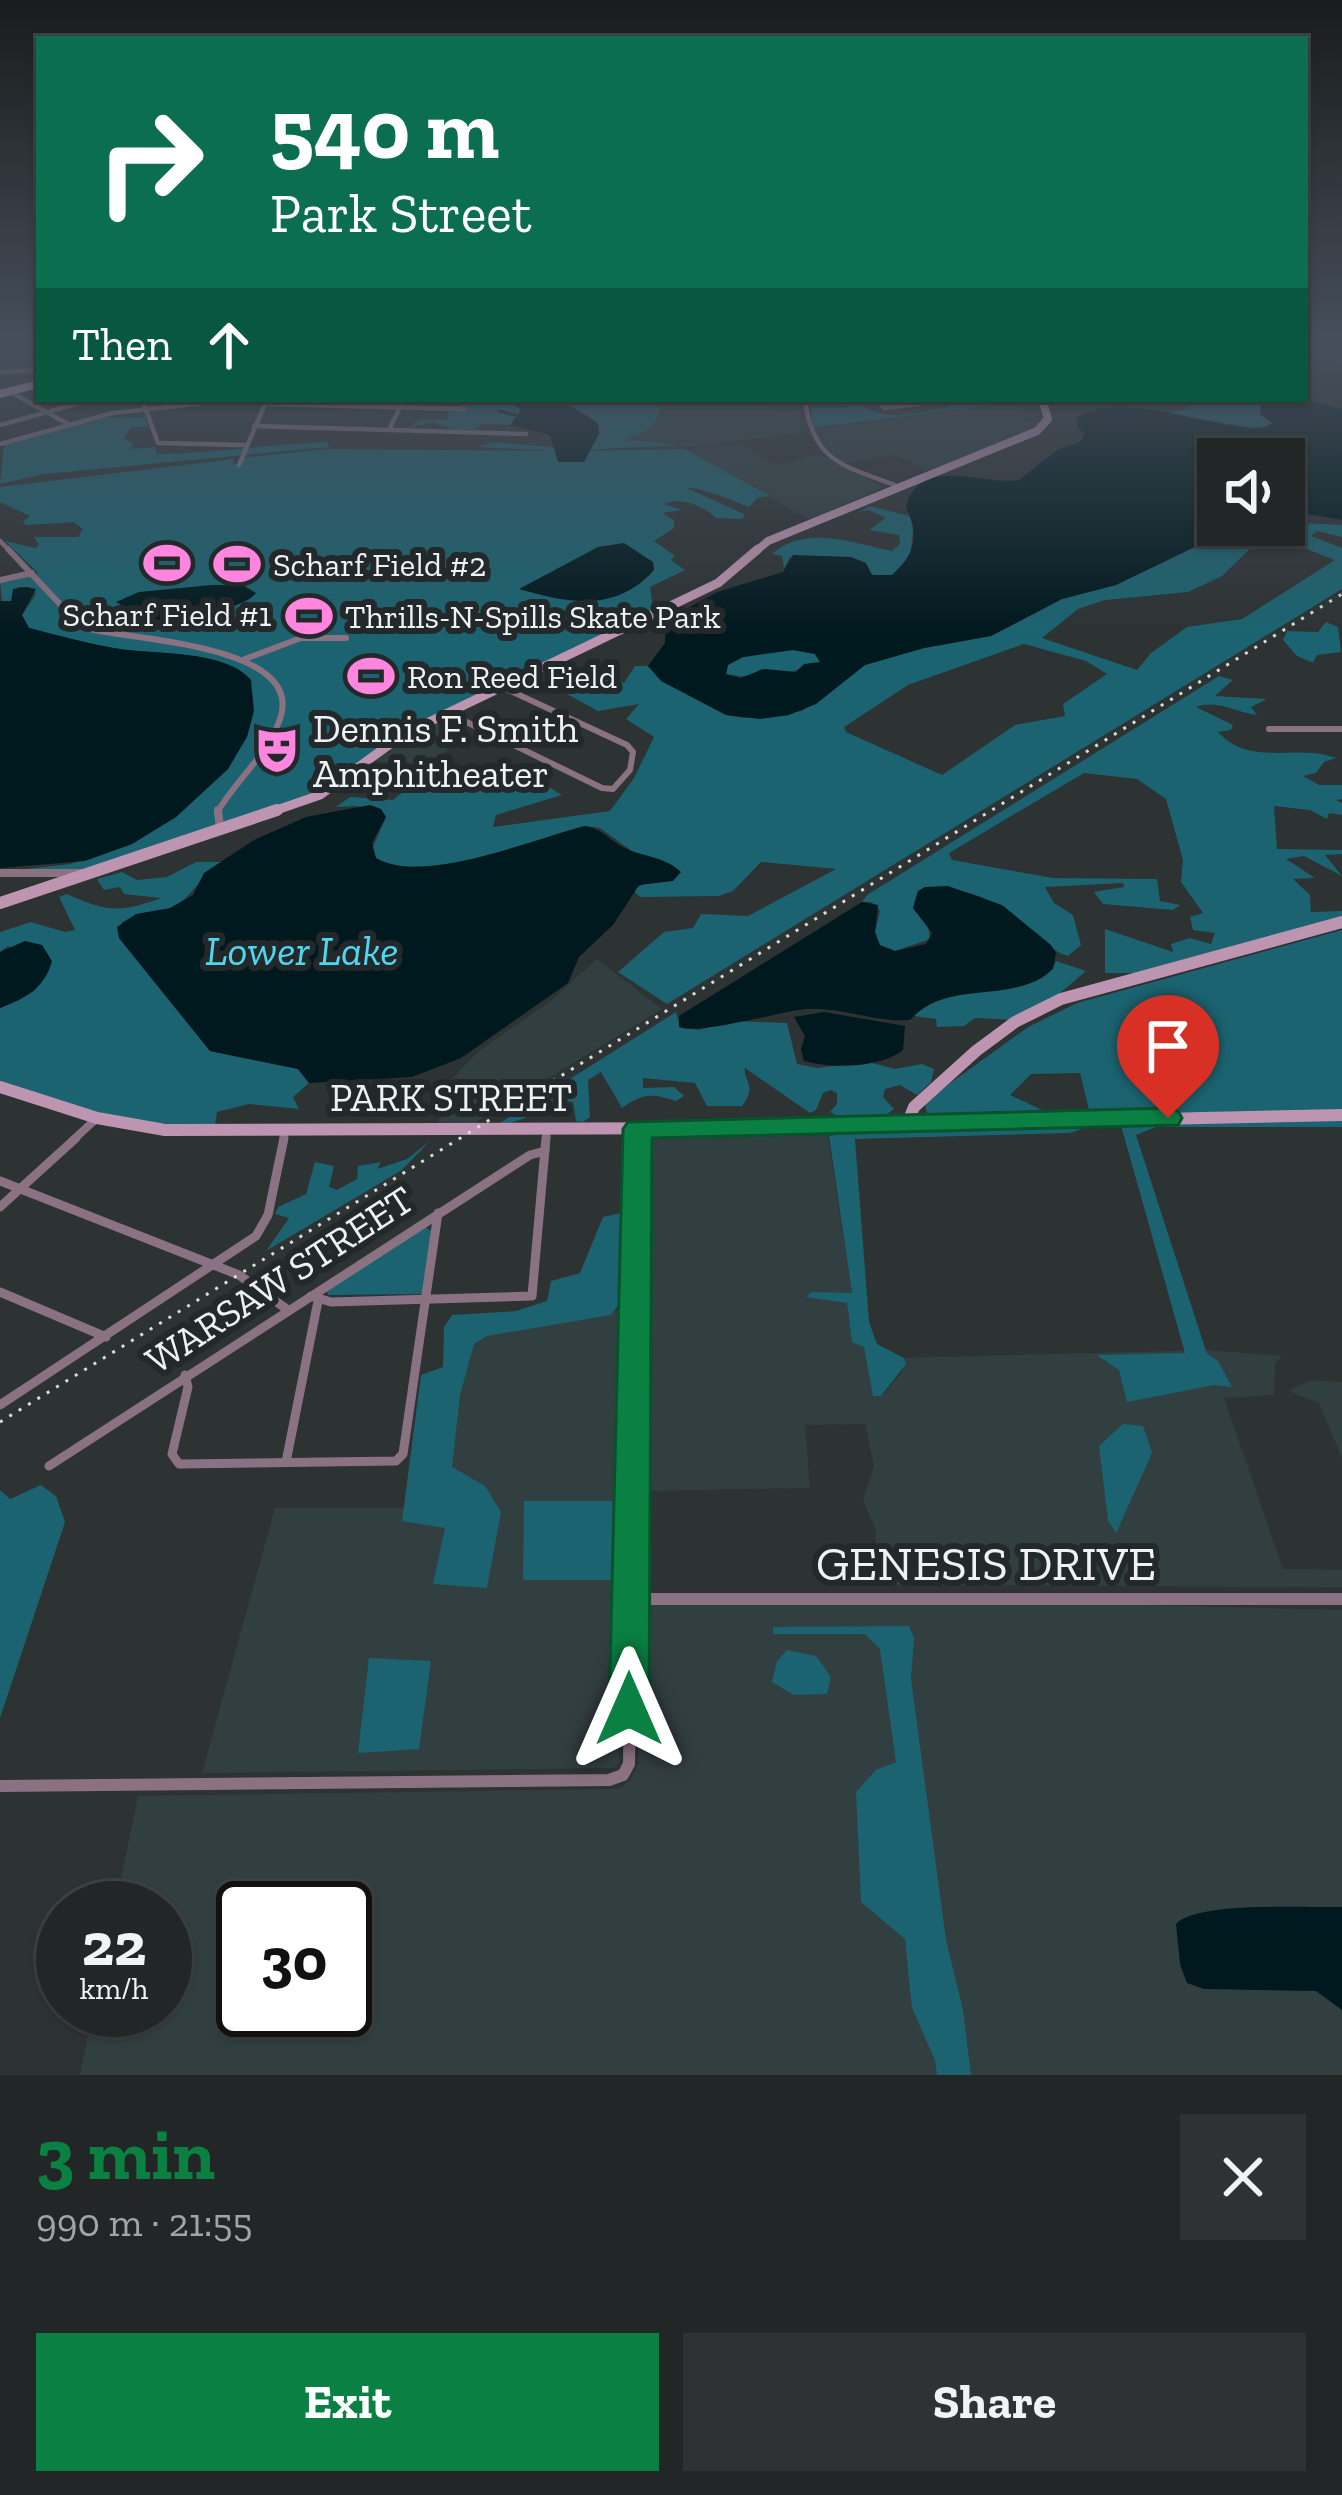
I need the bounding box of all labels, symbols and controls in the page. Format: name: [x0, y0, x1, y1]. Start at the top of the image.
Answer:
text: 540 m: [270, 79, 499, 180]
icon: right: [72, 84, 228, 240]
text: Park Street: [270, 181, 532, 246]
icon: ahead: [196, 312, 262, 378]
text: Then: [72, 318, 172, 372]
map controls: [1197, 438, 1305, 546]
button: sound: [1197, 438, 1305, 546]
sports icon: Scharf Field #1: [142, 538, 192, 588]
sports icon: Scharf Field #2: [212, 539, 262, 589]
place label: Scharf Field #2: [273, 545, 486, 584]
sports icon: Thrills-N-Spills Skate Park: [284, 591, 334, 641]
place label: Scharf Field #1: [63, 595, 272, 634]
place label: Thrills-N-Spills Skate Park: [345, 597, 721, 636]
sports icon: Ron Reed Field: [346, 651, 396, 701]
place label: Ron Reed Field: [407, 657, 617, 696]
place label: Dennis F. Smith Amphitheater: [313, 705, 578, 797]
theatre icon: Dennis F. Smith Amphitheater: [252, 725, 302, 775]
water label: Lower Lake: [205, 925, 399, 976]
pin: [1117, 995, 1219, 1118]
icon: arrive: [1135, 1013, 1201, 1079]
street label: PARK STREET: [330, 1074, 572, 1121]
street label: WARSAW STREET: [137, 1175, 422, 1383]
street label: GENESIS DRIVE: [816, 1535, 1156, 1592]
position arrow: [566, 1646, 692, 1772]
speed limit sign: 30: [216, 1881, 372, 2037]
text: 22: [82, 1908, 146, 1980]
text: km/h: [80, 1971, 148, 2007]
text: 3 min: [36, 2111, 215, 2197]
button: close: [1180, 2114, 1306, 2240]
text: 990 m · 21:55: [36, 2199, 252, 2246]
button: Exit: [36, 2333, 659, 2471]
button: Share: [683, 2333, 1306, 2471]

